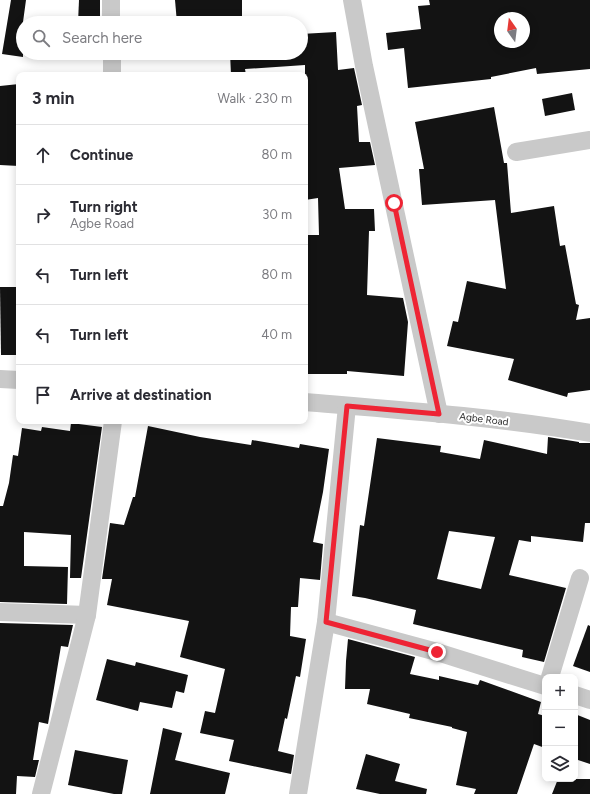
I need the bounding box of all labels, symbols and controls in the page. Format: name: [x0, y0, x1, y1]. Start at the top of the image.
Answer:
north arrow: [494, 12, 530, 48]
search box: [16, 16, 308, 60]
icon: search: [30, 27, 52, 49]
text: Search here: [62, 29, 142, 47]
text: 3 min: [32, 88, 74, 108]
text: Walk · 230 m: [218, 91, 292, 106]
icon: ahead: [32, 144, 54, 166]
text: Continue: [70, 146, 133, 164]
text: 80 m: [261, 147, 292, 162]
route start: [385, 194, 403, 212]
text: Turn right: [70, 198, 138, 216]
icon: right: [32, 204, 54, 226]
text: 30 m: [262, 207, 292, 222]
text: Agbe Road: [70, 216, 134, 231]
icon: left: [32, 264, 54, 286]
text: Turn left: [70, 266, 128, 284]
text: 80 m: [261, 267, 292, 282]
icon: left: [32, 324, 54, 346]
text: Turn left: [70, 326, 128, 344]
text: 40 m: [261, 327, 292, 342]
icon: arrive: [32, 384, 54, 406]
text: Arrive at destination: [70, 386, 211, 404]
street label: Agbe Road: [459, 410, 509, 428]
route end: [428, 643, 446, 661]
map controls: [542, 674, 578, 782]
button: +: [542, 674, 578, 710]
button: −: [542, 710, 578, 746]
button: layers: [542, 746, 578, 782]

